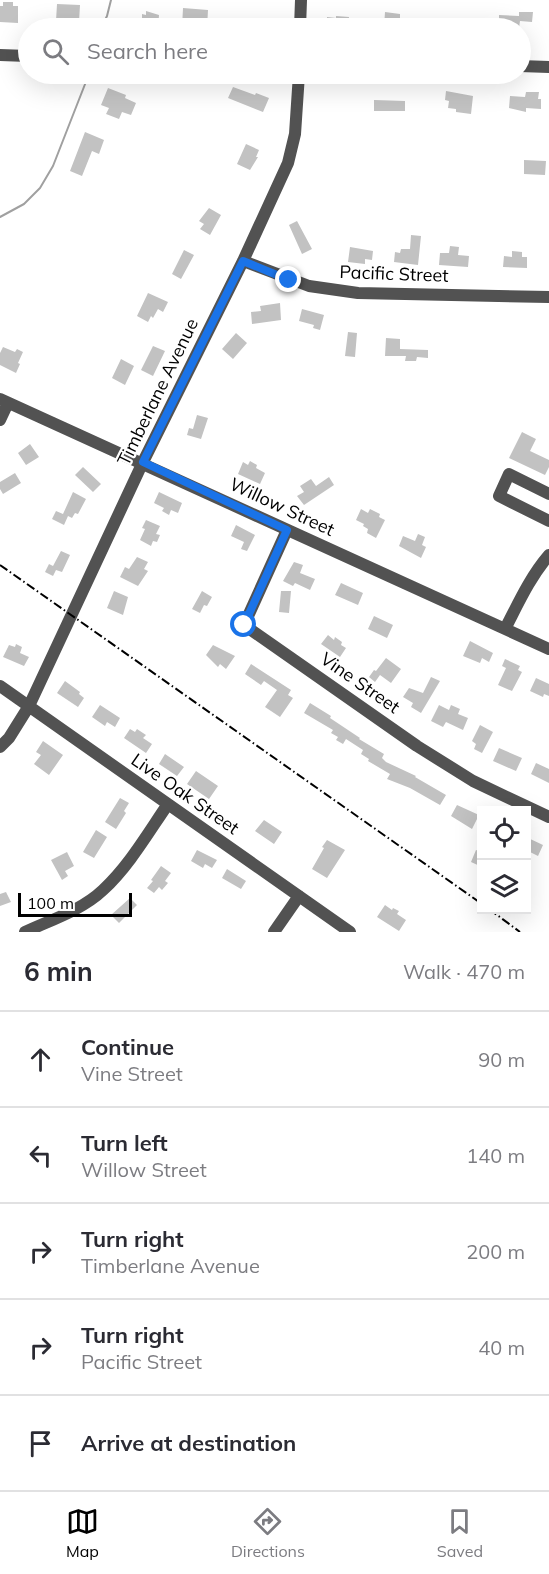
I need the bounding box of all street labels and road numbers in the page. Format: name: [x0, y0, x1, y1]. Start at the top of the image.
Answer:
street label: Pacific Street: [339, 260, 449, 287]
street label: Timberlane Avenue: [112, 314, 203, 469]
street label: Willow Street: [226, 472, 338, 541]
street label: Vine Street: [316, 647, 404, 718]
street label: Live Oak Street: [127, 748, 244, 839]

